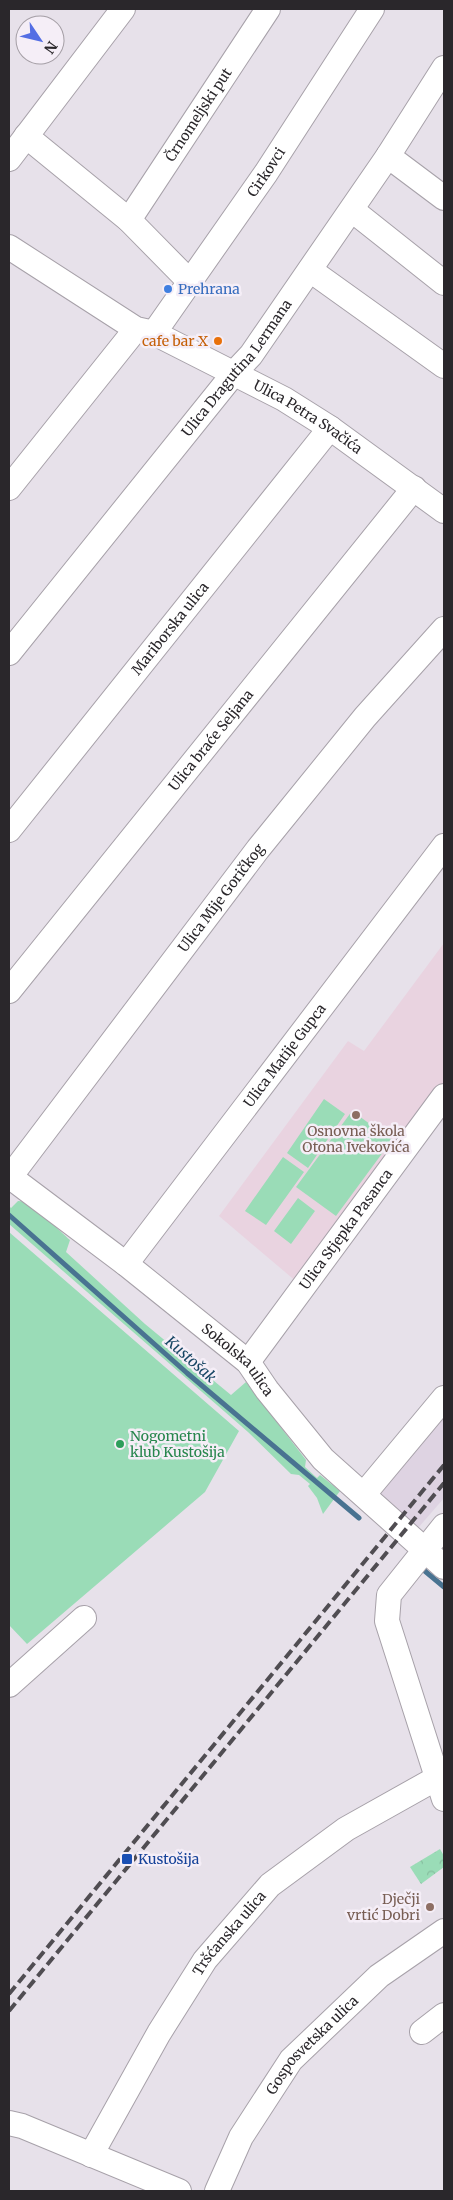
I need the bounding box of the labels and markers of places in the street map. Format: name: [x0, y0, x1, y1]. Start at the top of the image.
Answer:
place label: Prehrana: [178, 280, 240, 298]
marker: Prehrana: [162, 283, 174, 295]
place label: cafe bar X: [142, 332, 208, 350]
marker: cafe bar X: [212, 335, 224, 347]
marker: Osnovna škola Otona Ivekovića: [350, 1109, 362, 1121]
place label: Osnovna škola Otona Ivekovića: [302, 1122, 410, 1156]
place label: Nogometni klub Kustošija: [130, 1427, 225, 1461]
marker: Nogometni klub Kustošija: [114, 1438, 126, 1450]
place label: Kustošija: [138, 1850, 200, 1868]
marker: Kustošija: [120, 1852, 134, 1866]
place label: Dječji vrtić Dobri: [346, 1890, 420, 1924]
marker: Dječji vrtić Dobri: [424, 1901, 436, 1913]

